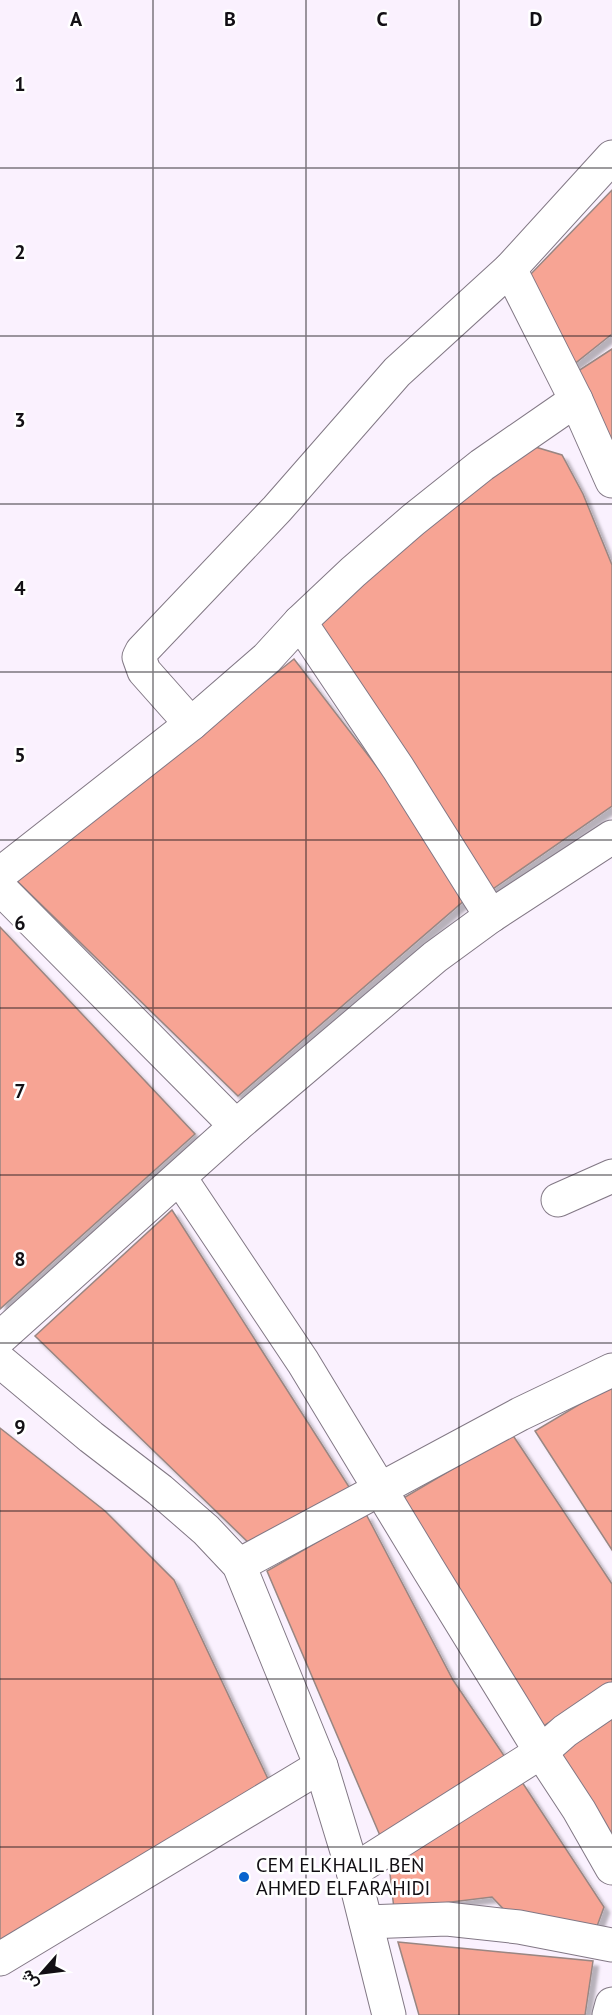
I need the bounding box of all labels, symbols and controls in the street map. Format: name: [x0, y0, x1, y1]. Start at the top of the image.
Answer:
text: A: [70, 6, 83, 32]
text: B: [224, 6, 236, 32]
text: C: [376, 6, 388, 32]
text: D: [530, 6, 543, 32]
text: 1: [14, 71, 26, 97]
text: 2: [14, 239, 26, 265]
text: 3: [14, 407, 26, 433]
text: 4: [14, 575, 26, 601]
text: 5: [14, 742, 26, 768]
text: 6: [14, 910, 26, 936]
text: 7: [14, 1078, 26, 1104]
text: 8: [14, 1246, 26, 1272]
text: 9: [14, 1414, 26, 1440]
place label: CEM ELKHALIL BEN AHMED ELFARAHIDI: [256, 1852, 430, 1901]
marker: CEM ELKHALIL BEN AHMED ELFARAHIDI: [237, 1870, 251, 1884]
north arrow: [12, 1943, 72, 2003]
text: ش: [15, 1967, 42, 1993]

